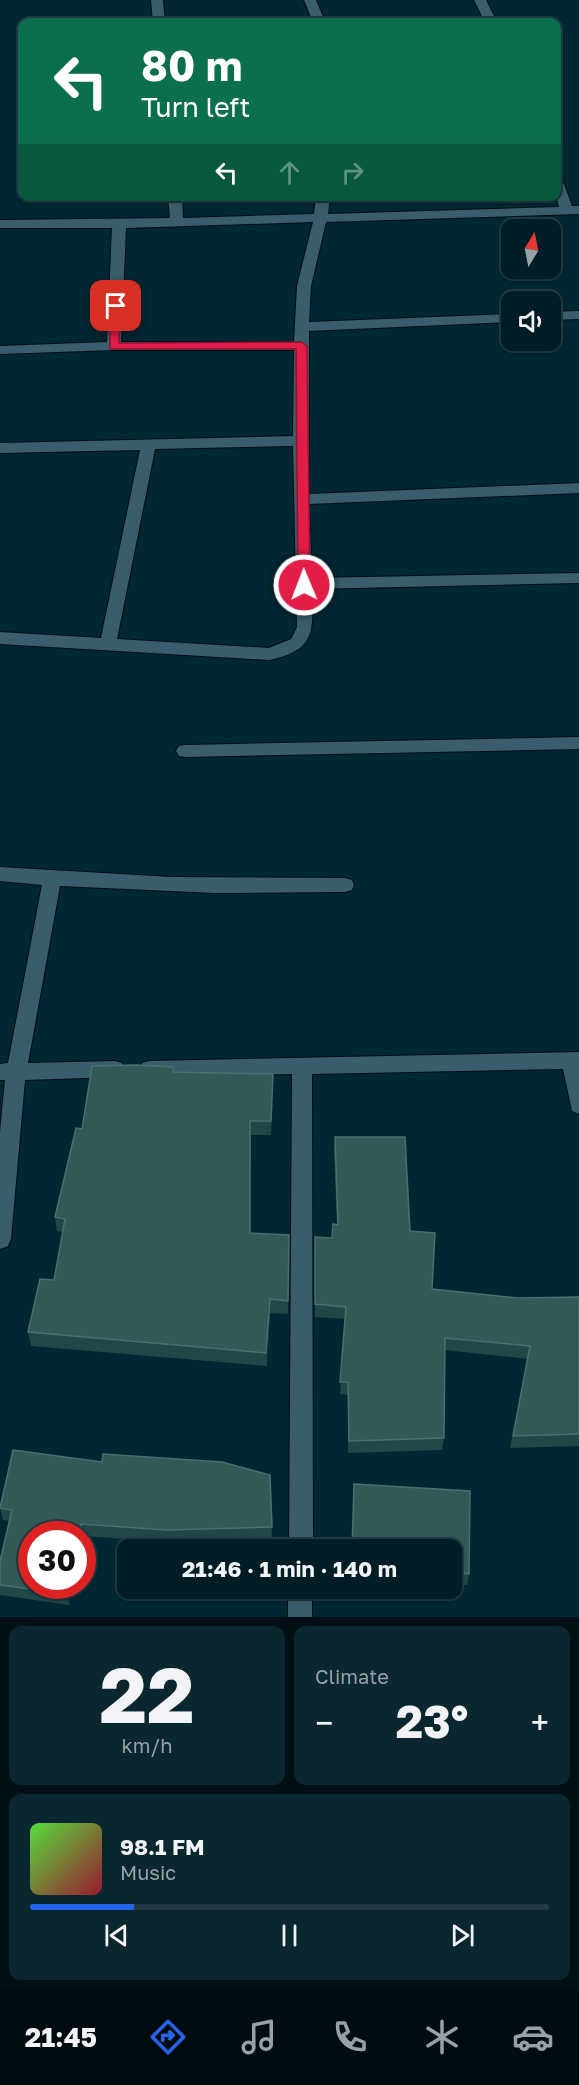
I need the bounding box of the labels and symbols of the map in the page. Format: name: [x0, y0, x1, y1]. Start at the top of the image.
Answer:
north arrow: [501, 219, 561, 279]
pin: [90, 280, 141, 331]
position arrow: [272, 553, 336, 617]
speed limit sign: 30: [18, 1521, 96, 1599]

